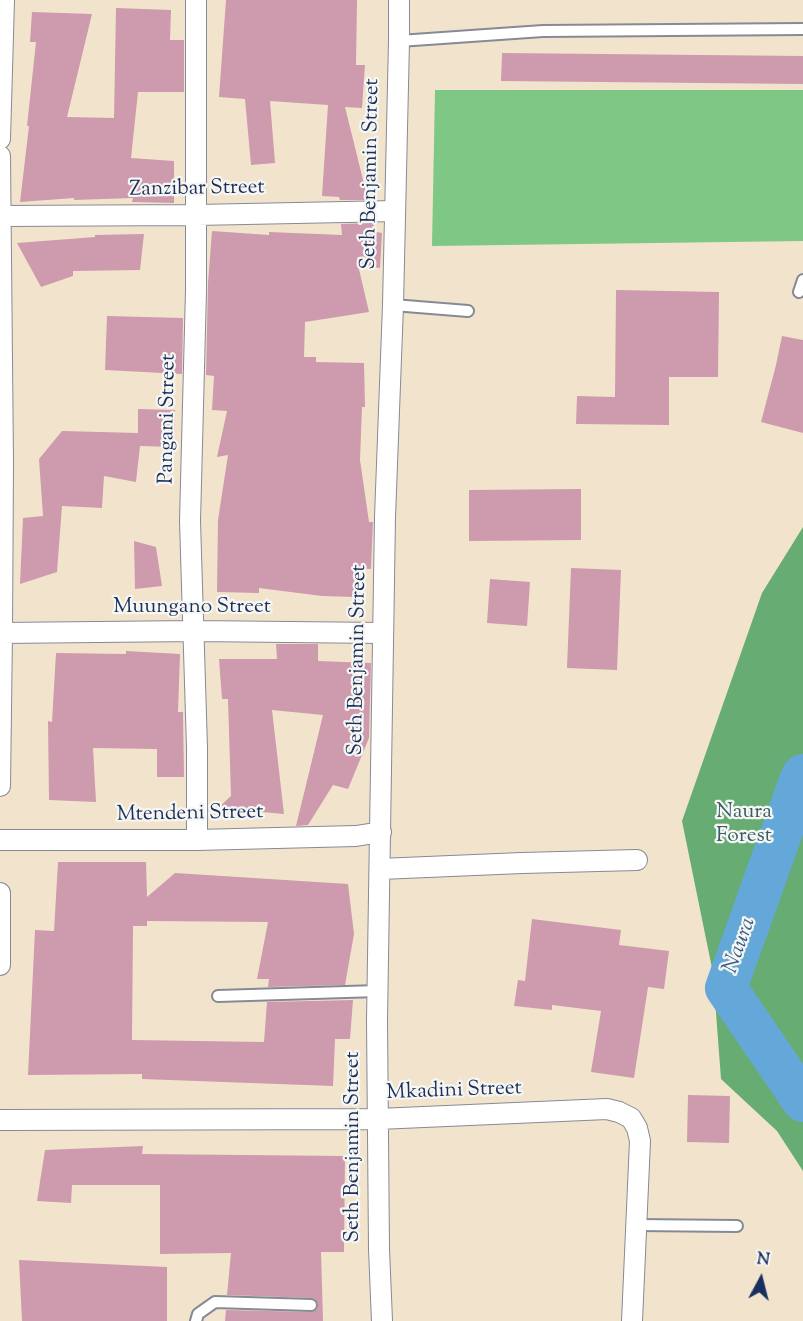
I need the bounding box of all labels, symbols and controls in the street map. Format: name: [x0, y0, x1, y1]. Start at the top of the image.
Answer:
street label: Seth Benjamin Street: [358, 78, 386, 270]
street label: Zanzibar Street: [129, 176, 265, 204]
street label: Pangani Street: [155, 354, 183, 484]
street label: Seth Benjamin Street: [345, 564, 373, 756]
street label: Muungano Street: [113, 595, 271, 621]
park label: Naura Forest: [716, 800, 772, 850]
street label: Mtendeni Street: [116, 801, 264, 829]
water label: Naura: [719, 915, 763, 977]
street label: Seth Benjamin Street: [341, 1051, 367, 1243]
street label: Mkadini Street: [386, 1077, 522, 1107]
text: N: [756, 1248, 771, 1273]
north arrow: [731, 1249, 791, 1309]

